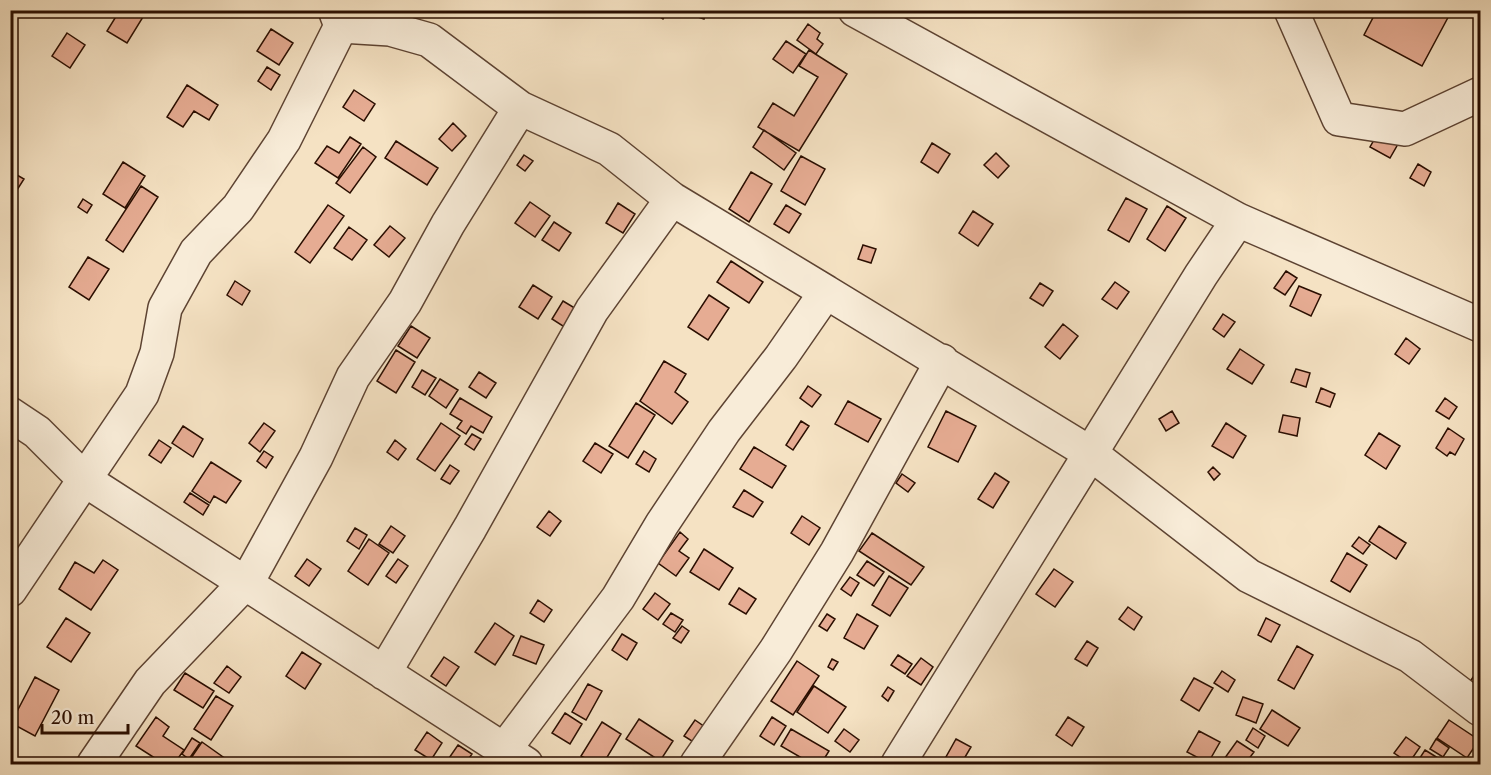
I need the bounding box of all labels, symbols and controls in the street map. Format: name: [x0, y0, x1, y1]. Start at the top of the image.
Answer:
scale bar: [42, 697, 128, 735]
text: 20 m: [51, 707, 95, 729]

